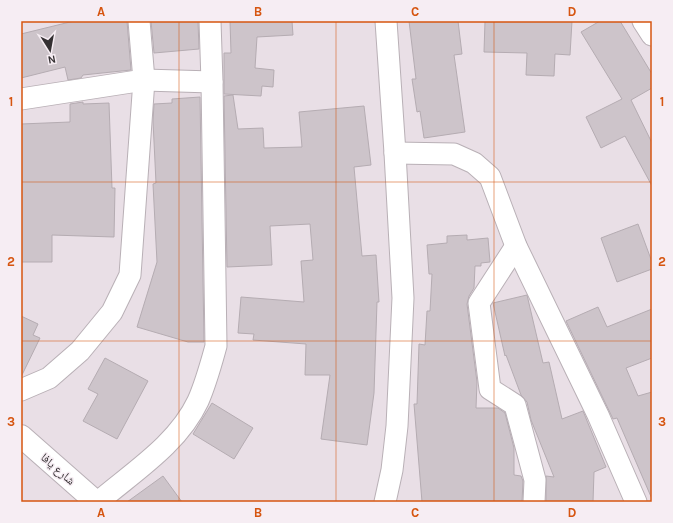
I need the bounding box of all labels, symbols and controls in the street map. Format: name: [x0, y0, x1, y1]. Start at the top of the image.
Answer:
text: A: [97, 4, 105, 19]
text: B: [254, 4, 262, 19]
text: C: [411, 4, 419, 19]
text: D: [568, 4, 577, 19]
north arrow: [30, 30, 70, 70]
text: N: [47, 52, 57, 66]
text: 1: [9, 94, 13, 109]
text: 1: [660, 94, 664, 109]
text: 2: [7, 254, 15, 269]
text: 2: [658, 254, 666, 269]
text: 3: [7, 414, 15, 429]
text: 3: [658, 414, 666, 429]
street label: شارع يافا: [37, 450, 78, 489]
text: A: [97, 505, 105, 520]
text: B: [254, 505, 262, 520]
text: C: [411, 505, 419, 520]
text: D: [568, 505, 577, 520]

